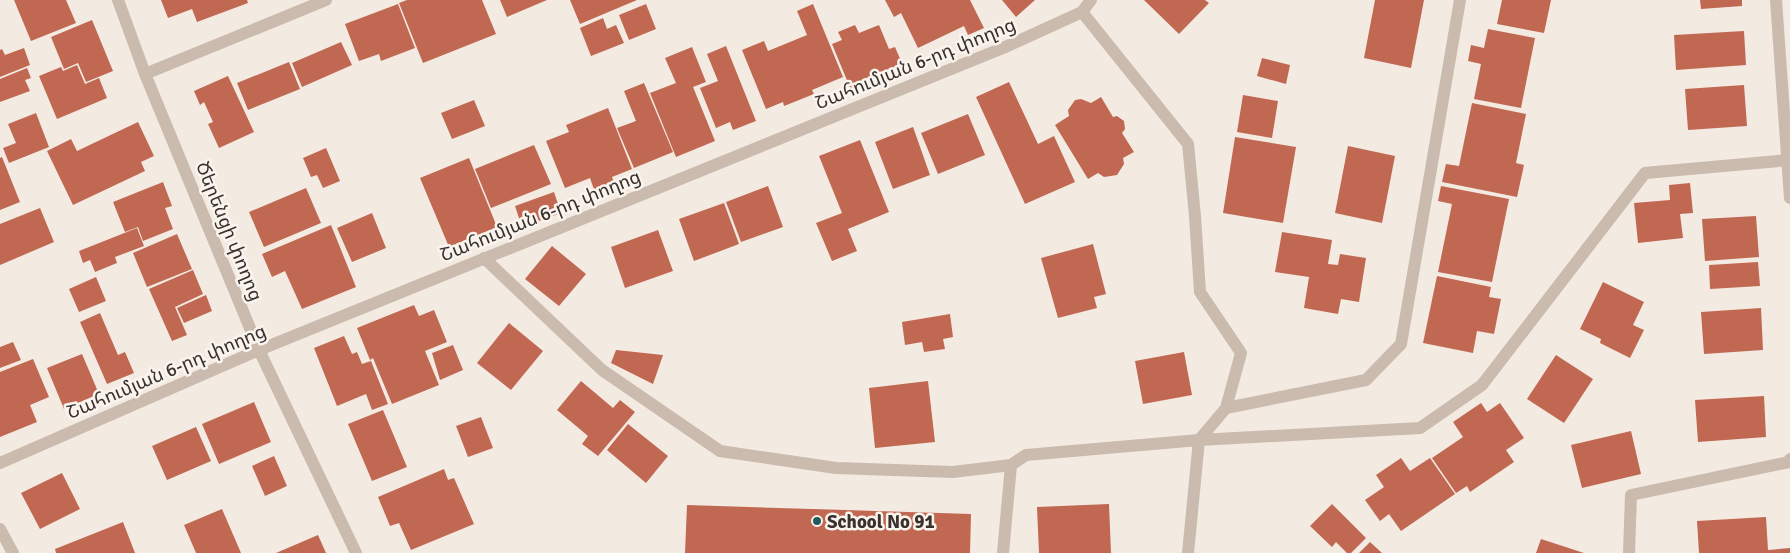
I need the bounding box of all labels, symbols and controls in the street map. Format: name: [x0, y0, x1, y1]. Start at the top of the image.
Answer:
street label: Շահումյան 6-րդ փողոց: [811, 13, 1019, 115]
street label: Ծերենցի փողոց: [190, 158, 268, 305]
street label: Շահումյան 6-րդ փողոց: [436, 165, 644, 267]
street label: Շահումյան 6-րդ փողոց: [63, 319, 270, 425]
place label: School No 91: [827, 510, 935, 534]
marker: School No 91: [811, 515, 823, 527]

